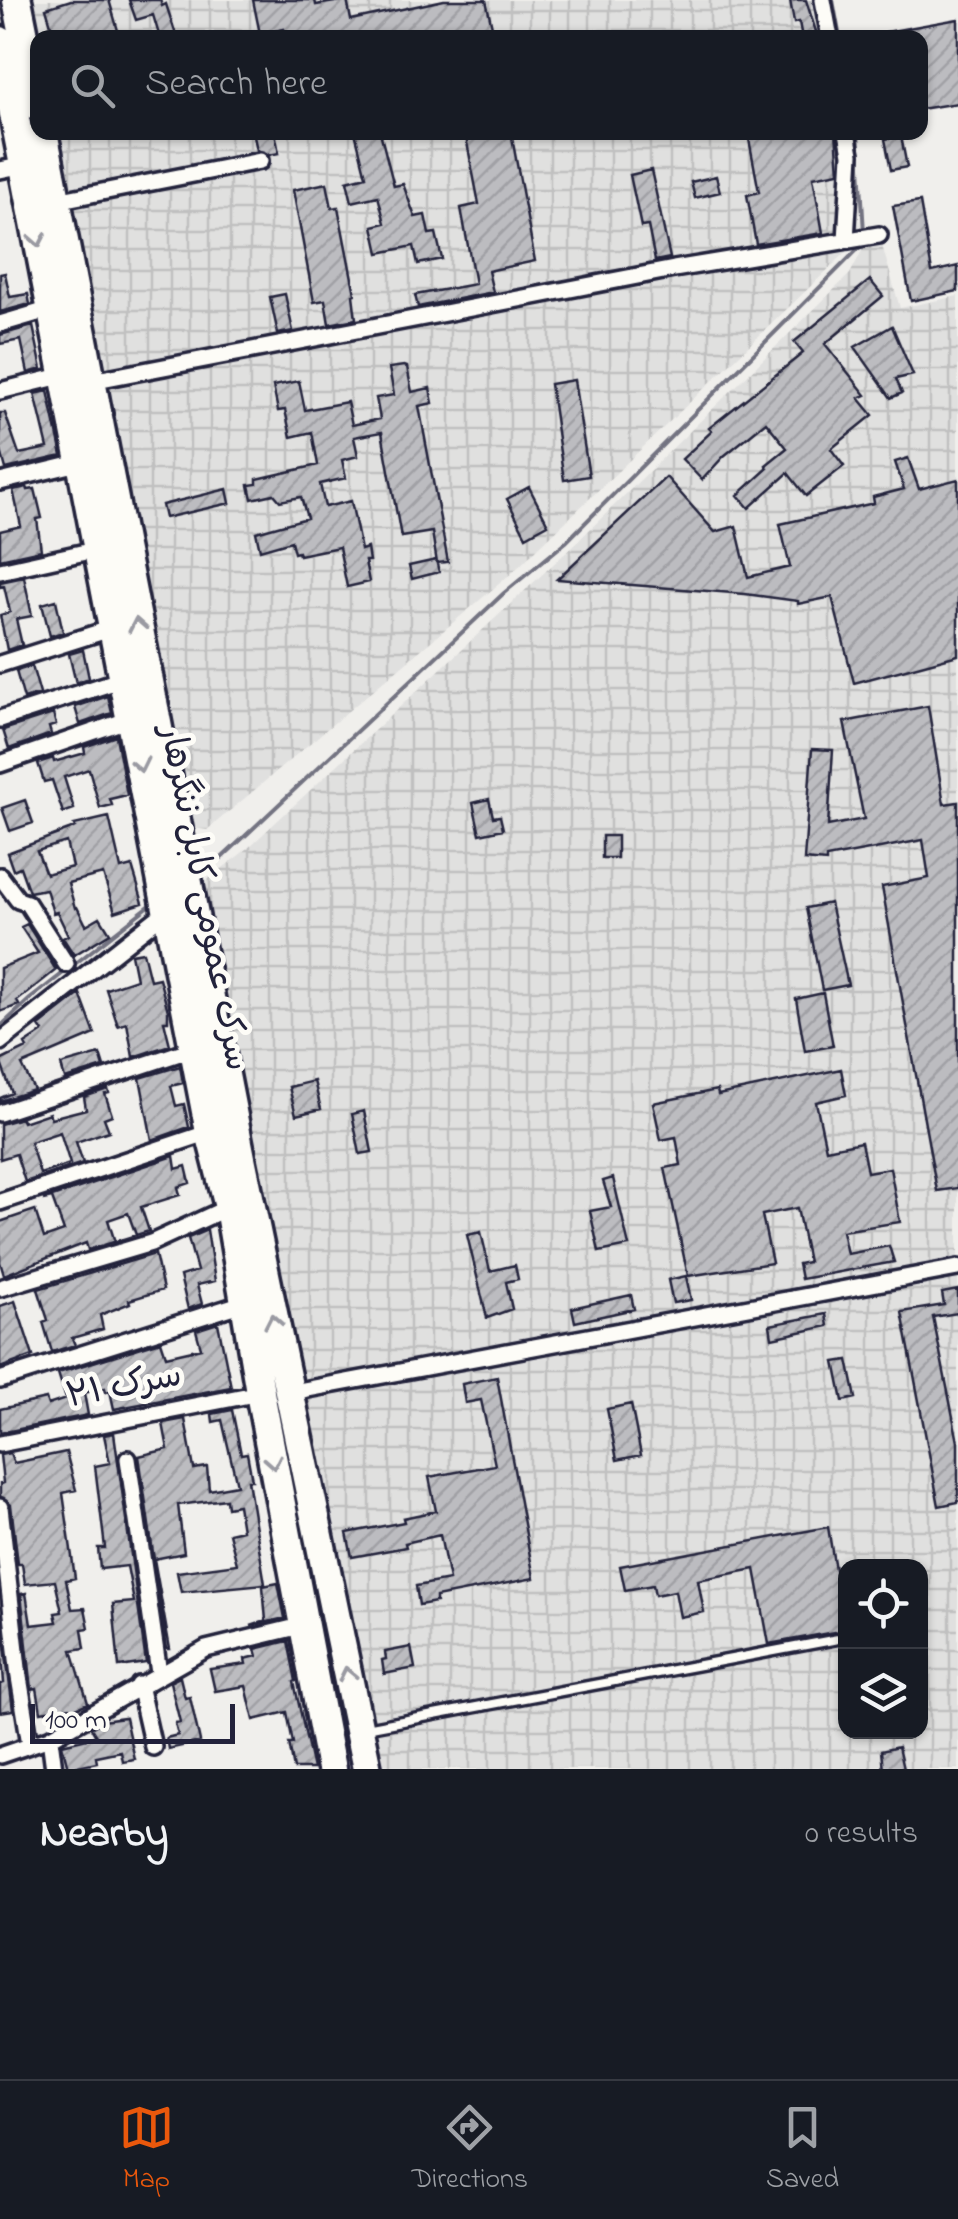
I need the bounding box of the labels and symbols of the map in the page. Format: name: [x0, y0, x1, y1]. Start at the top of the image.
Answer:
one-way arrow: [27, 231, 48, 248]
one-way arrow: [127, 617, 148, 633]
street label: سرک عمومی کابل ننگرهار: [144, 718, 262, 1075]
one-way arrow: [128, 756, 149, 773]
one-way arrow: [263, 1313, 284, 1329]
street label: سرک ۲۱: [62, 1351, 186, 1423]
one-way arrow: [261, 1453, 282, 1470]
one-way arrow: [337, 1665, 358, 1682]
scale bar: [30, 1699, 235, 1744]

